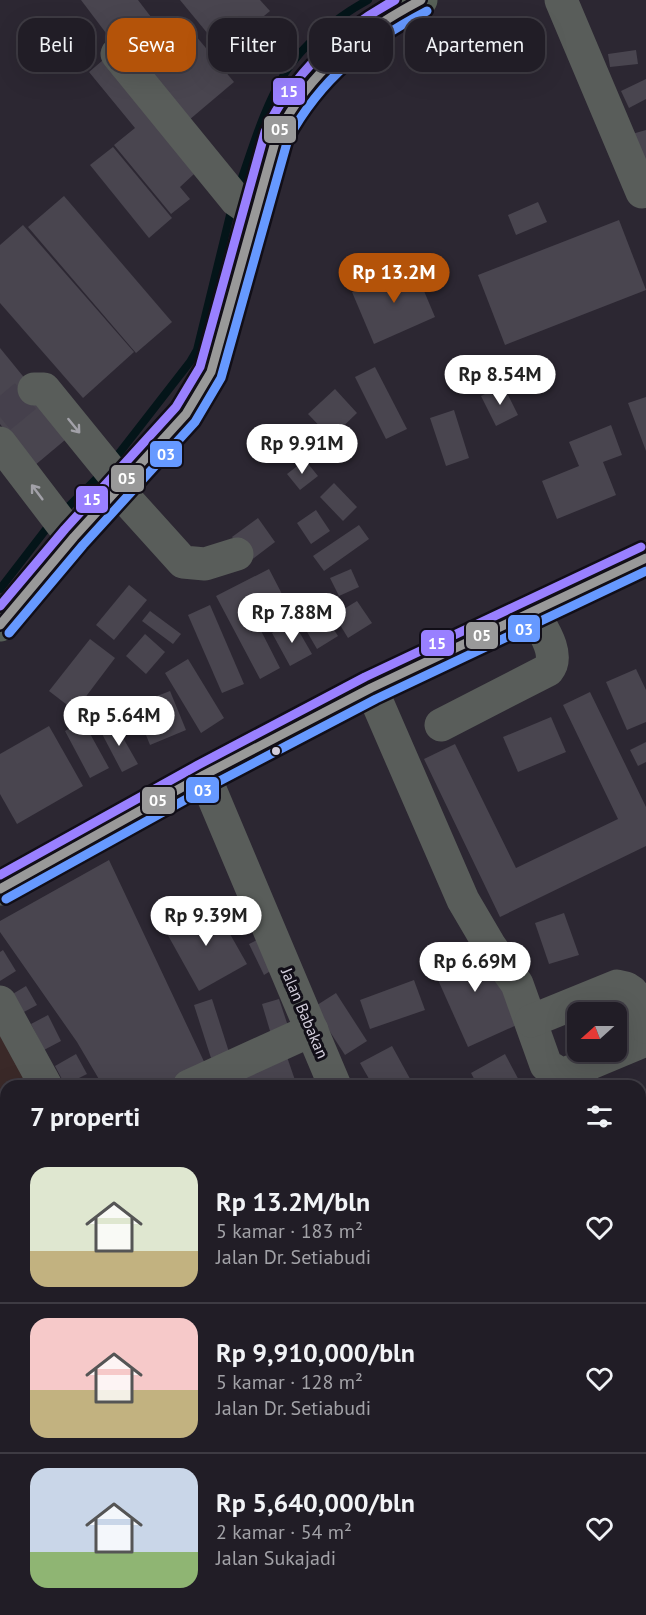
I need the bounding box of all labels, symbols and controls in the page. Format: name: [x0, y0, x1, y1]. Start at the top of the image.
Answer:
chip: Beli: [18, 18, 95, 72]
chip: Sewa: [107, 18, 196, 72]
chip: Filter: [208, 18, 297, 72]
chip: Baru: [309, 18, 393, 72]
chip: Apartemen: [405, 18, 545, 72]
line badge: 15: [272, 77, 306, 106]
text: 15: [280, 81, 298, 101]
line badge: 05: [263, 115, 297, 144]
text: 05: [271, 119, 289, 139]
pin: Rp 13.2M: [332, 253, 456, 304]
text: Rp 13.2M: [353, 259, 435, 285]
pin: Rp 8.54M: [438, 355, 562, 406]
text: Rp 8.54M: [459, 361, 541, 387]
one-way arrow: [67, 418, 81, 433]
pin: Rp 9.91M: [240, 424, 364, 475]
text: Rp 9.91M: [261, 430, 343, 456]
line badge: 03: [149, 440, 183, 468]
text: 03: [157, 444, 175, 464]
line badge: 05: [110, 464, 145, 493]
text: 05: [118, 468, 136, 488]
one-way arrow: [31, 484, 43, 500]
line badge: 15: [75, 485, 109, 514]
text: 15: [83, 489, 101, 509]
pin: Rp 7.88M: [230, 593, 354, 644]
text: Rp 7.88M: [252, 599, 332, 625]
line badge: 03: [507, 614, 541, 643]
text: 03: [515, 619, 533, 639]
line badge: 05: [465, 621, 499, 650]
text: 05: [473, 625, 491, 645]
line badge: 15: [420, 629, 455, 657]
text: 15: [428, 633, 446, 653]
pin: Rp 5.64M: [57, 696, 181, 747]
text: Rp 5.64M: [78, 702, 160, 728]
unlabelled marker: [270, 745, 282, 757]
line badge: 03: [185, 776, 220, 804]
text: 03: [194, 780, 212, 800]
line badge: 05: [141, 786, 176, 815]
text: 05: [149, 790, 167, 810]
pin: Rp 9.39M: [144, 896, 268, 947]
text: Rp 9.39M: [165, 902, 247, 928]
pin: Rp 6.69M: [413, 942, 537, 993]
text: Rp 6.69M: [434, 948, 516, 974]
street label: Jalan Babakan: [277, 964, 333, 1061]
north arrow: [567, 1002, 627, 1062]
map controls: [567, 1002, 627, 1062]
text: 7 properti: [30, 1100, 140, 1133]
icon: filters: [583, 1100, 616, 1133]
text: Rp 13.2M/bln: [216, 1185, 370, 1218]
icon: home: [78, 1191, 150, 1263]
icon: heart: [583, 1211, 616, 1244]
text: 5 kamar · 183 m²: [216, 1218, 363, 1244]
text: Jalan Dr. Setiabudi: [216, 1244, 371, 1270]
text: Rp 9,910,000/bln: [216, 1336, 415, 1369]
icon: home: [78, 1342, 150, 1414]
icon: heart: [583, 1362, 616, 1395]
text: 5 kamar · 128 m²: [216, 1369, 363, 1395]
text: Jalan Dr. Setiabudi: [216, 1395, 371, 1421]
text: Rp 5,640,000/bln: [216, 1486, 415, 1519]
icon: home: [78, 1492, 150, 1564]
icon: heart: [583, 1512, 616, 1545]
text: 2 kamar · 54 m²: [216, 1519, 352, 1545]
text: Jalan Sukajadi: [216, 1545, 336, 1571]

